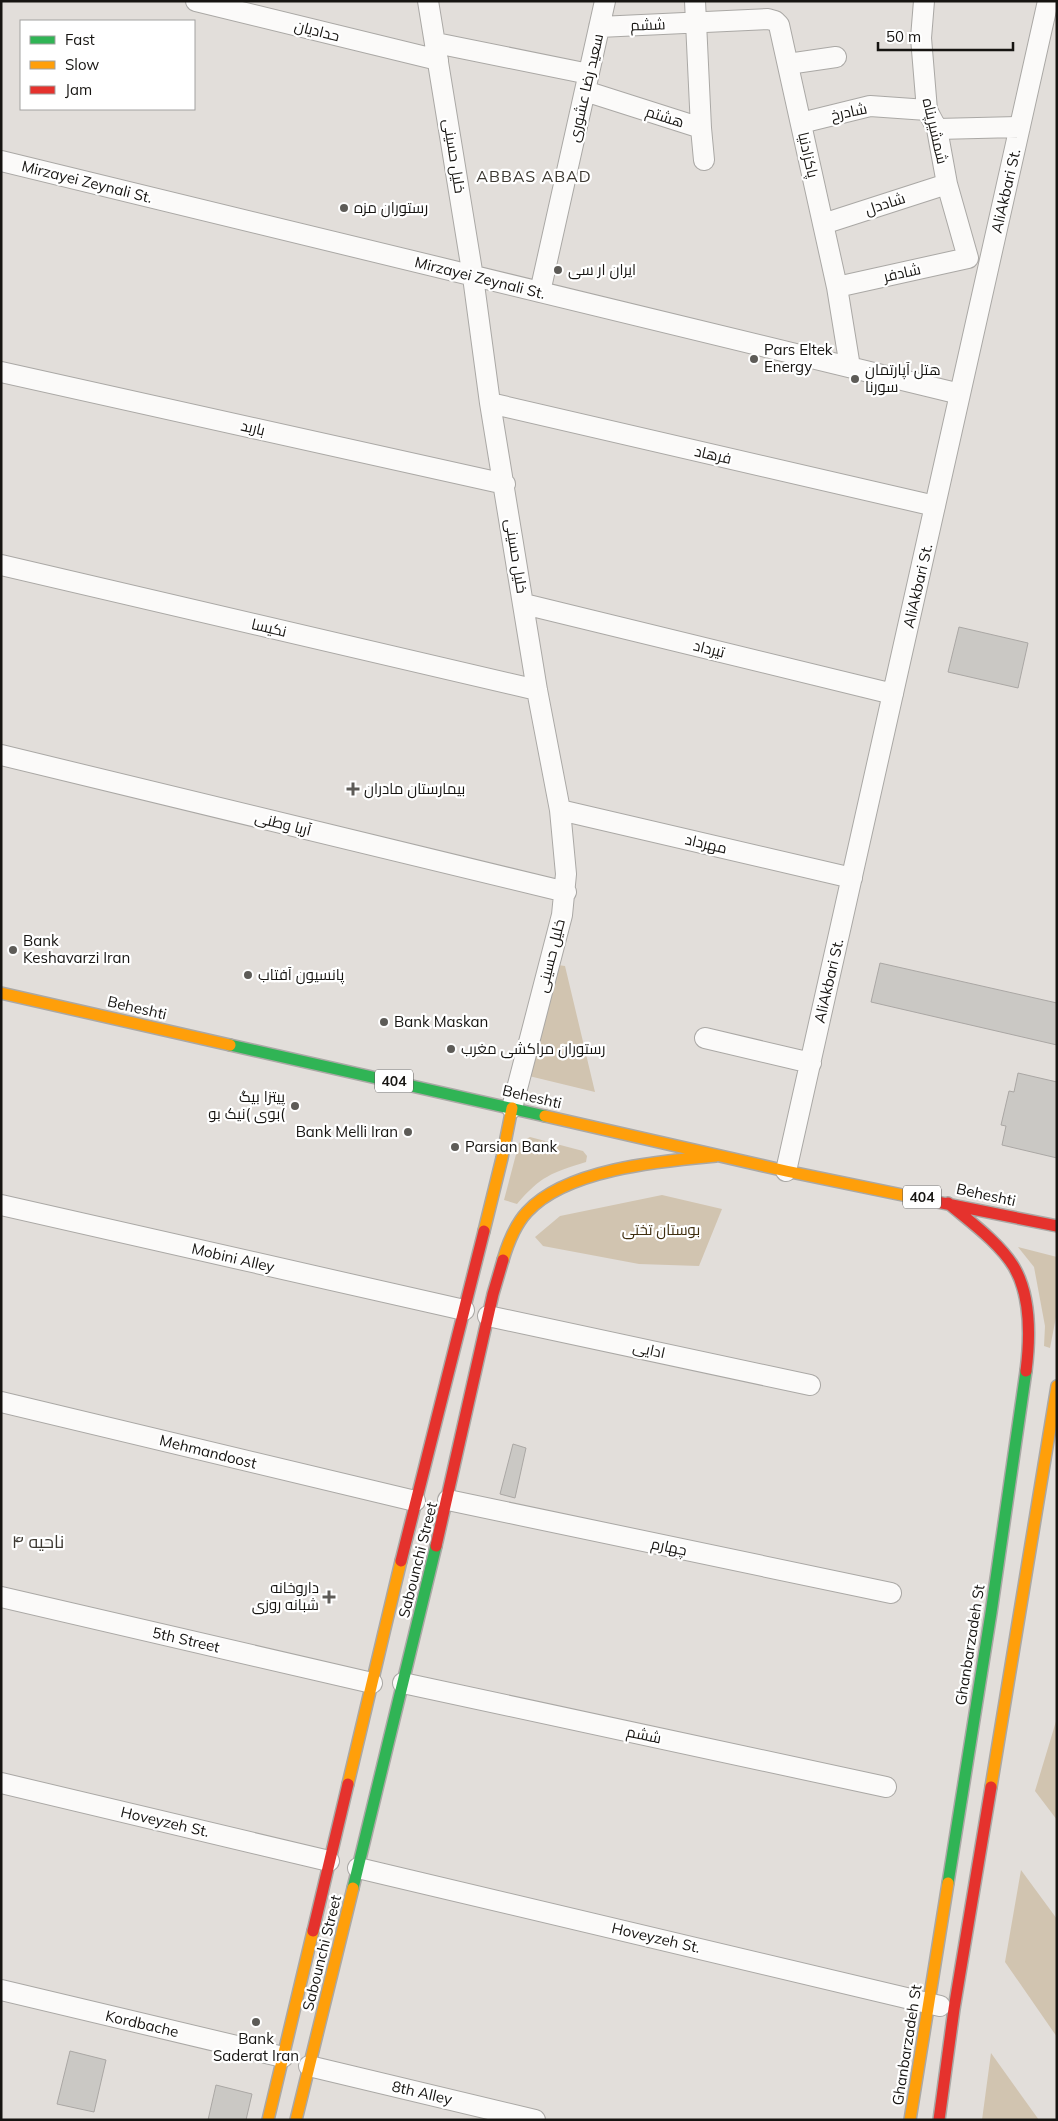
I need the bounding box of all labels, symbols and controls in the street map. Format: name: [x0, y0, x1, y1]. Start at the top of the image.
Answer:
street label: ششم: [630, 14, 666, 36]
street label: حدادیان: [292, 16, 342, 46]
legend: [20, 20, 195, 110]
scale bar: [878, 20, 1013, 52]
text: 50 m: [886, 27, 921, 46]
text: Fast: [65, 30, 95, 49]
street label: سعید رضا عشوری: [564, 32, 608, 144]
text: Slow: [65, 55, 99, 74]
text: Jam: [65, 80, 92, 99]
street label: شمشیرپناه: [918, 96, 952, 166]
street label: شادرخ: [829, 98, 869, 127]
street label: هشتم: [643, 101, 687, 133]
street label: خلیل حسینی: [438, 117, 470, 195]
street label: پاکزادنیا: [793, 130, 823, 180]
street label: AliAkbari St.: [987, 147, 1024, 235]
street label: Mirzayei Zeynali St.: [20, 156, 154, 207]
district label: ABBAS ABAD: [476, 166, 592, 186]
street label: شاددل: [862, 188, 907, 219]
place label: رستوران مزه: [354, 198, 428, 218]
marker: رستوران مزه: [338, 202, 350, 214]
street label: Mirzayei Zeynali St.: [413, 252, 547, 303]
street label: شادفر: [880, 259, 922, 286]
place label: ایران ار سی: [568, 260, 636, 280]
marker: ایران ار سی: [552, 264, 564, 276]
place label: Pars Eltek Energy: [764, 340, 833, 376]
marker: Pars Eltek Energy: [748, 353, 760, 365]
place label: هتل آپارتمان سورنا: [865, 360, 941, 396]
marker: هتل آپارتمان سورنا: [849, 373, 861, 385]
street label: باربد: [239, 416, 267, 440]
street label: فرهاد: [693, 441, 733, 468]
street label: خلیل حسینی: [500, 517, 532, 595]
street label: AliAkbari St.: [899, 542, 936, 630]
street label: نکیسا: [250, 614, 289, 641]
street label: تیرداد: [692, 635, 727, 662]
place label: بیمارستان مادران: [364, 779, 465, 799]
marker: بیمارستان مادران: [346, 782, 360, 796]
street label: آریا وطنی: [253, 807, 313, 841]
street label: مهرداد: [683, 829, 729, 859]
street label: خلیل حسینی: [532, 917, 570, 995]
place label: Bank Keshavarzi Iran: [23, 931, 130, 967]
street label: AliAkbari St.: [810, 937, 847, 1025]
marker: Bank Keshavarzi Iran: [7, 944, 19, 956]
place label: پانسیون آفتاب: [258, 965, 344, 985]
marker: پانسیون آفتاب: [242, 969, 254, 981]
street label: Beheshti: [106, 991, 169, 1024]
place label: Bank Maskan: [394, 1012, 488, 1031]
marker: Bank Maskan: [378, 1016, 390, 1028]
place label: رستوران مراکشی مغرب: [461, 1039, 605, 1059]
marker: رستوران مراکشی مغرب: [445, 1043, 457, 1055]
road number: 404: [375, 1070, 413, 1092]
street label: Beheshti: [501, 1080, 564, 1113]
place label: پیتزا بیگ بوی )نیک بو(: [208, 1087, 285, 1124]
marker: پیتزا بیگ بوی )نیک بو(: [289, 1100, 301, 1112]
place label: Bank Melli Iran: [296, 1122, 398, 1141]
marker: Bank Melli Iran: [402, 1126, 414, 1138]
place label: Parsian Bank: [465, 1137, 557, 1156]
marker: Parsian Bank: [449, 1141, 461, 1153]
street label: Beheshti: [955, 1179, 1018, 1210]
road number: 404: [903, 1186, 941, 1208]
park label: بوستان تختی: [622, 1220, 700, 1240]
street label: Mobini Alley: [190, 1239, 276, 1276]
street label: ادایی: [631, 1337, 667, 1363]
street label: Mehmandoost: [158, 1430, 259, 1473]
street label: Sabounchi Street: [394, 1500, 441, 1620]
district label: ناحیه ۴: [12, 1530, 64, 1553]
street label: چهارم: [649, 1533, 689, 1561]
place label: داروخانه شبانه روزی: [252, 1578, 319, 1615]
street label: Ghanbarzadeh St: [951, 1583, 988, 1707]
marker: داروخانه شبانه روزی: [323, 1591, 335, 1603]
street label: 5th Street: [151, 1623, 222, 1656]
street label: ششم: [625, 1722, 663, 1748]
street label: Hoveyzeh St.: [119, 1802, 211, 1841]
street label: Sabounchi Street: [298, 1893, 345, 2013]
street label: Hoveyzeh St.: [610, 1918, 702, 1957]
street label: Ghanbarzadeh St: [888, 1983, 925, 2107]
street label: Kordbache: [104, 2006, 181, 2041]
marker: Bank Saderat Iran: [250, 2016, 262, 2028]
place label: Bank Saderat Iran: [213, 2029, 299, 2065]
street label: 8th Alley: [390, 2076, 454, 2109]

